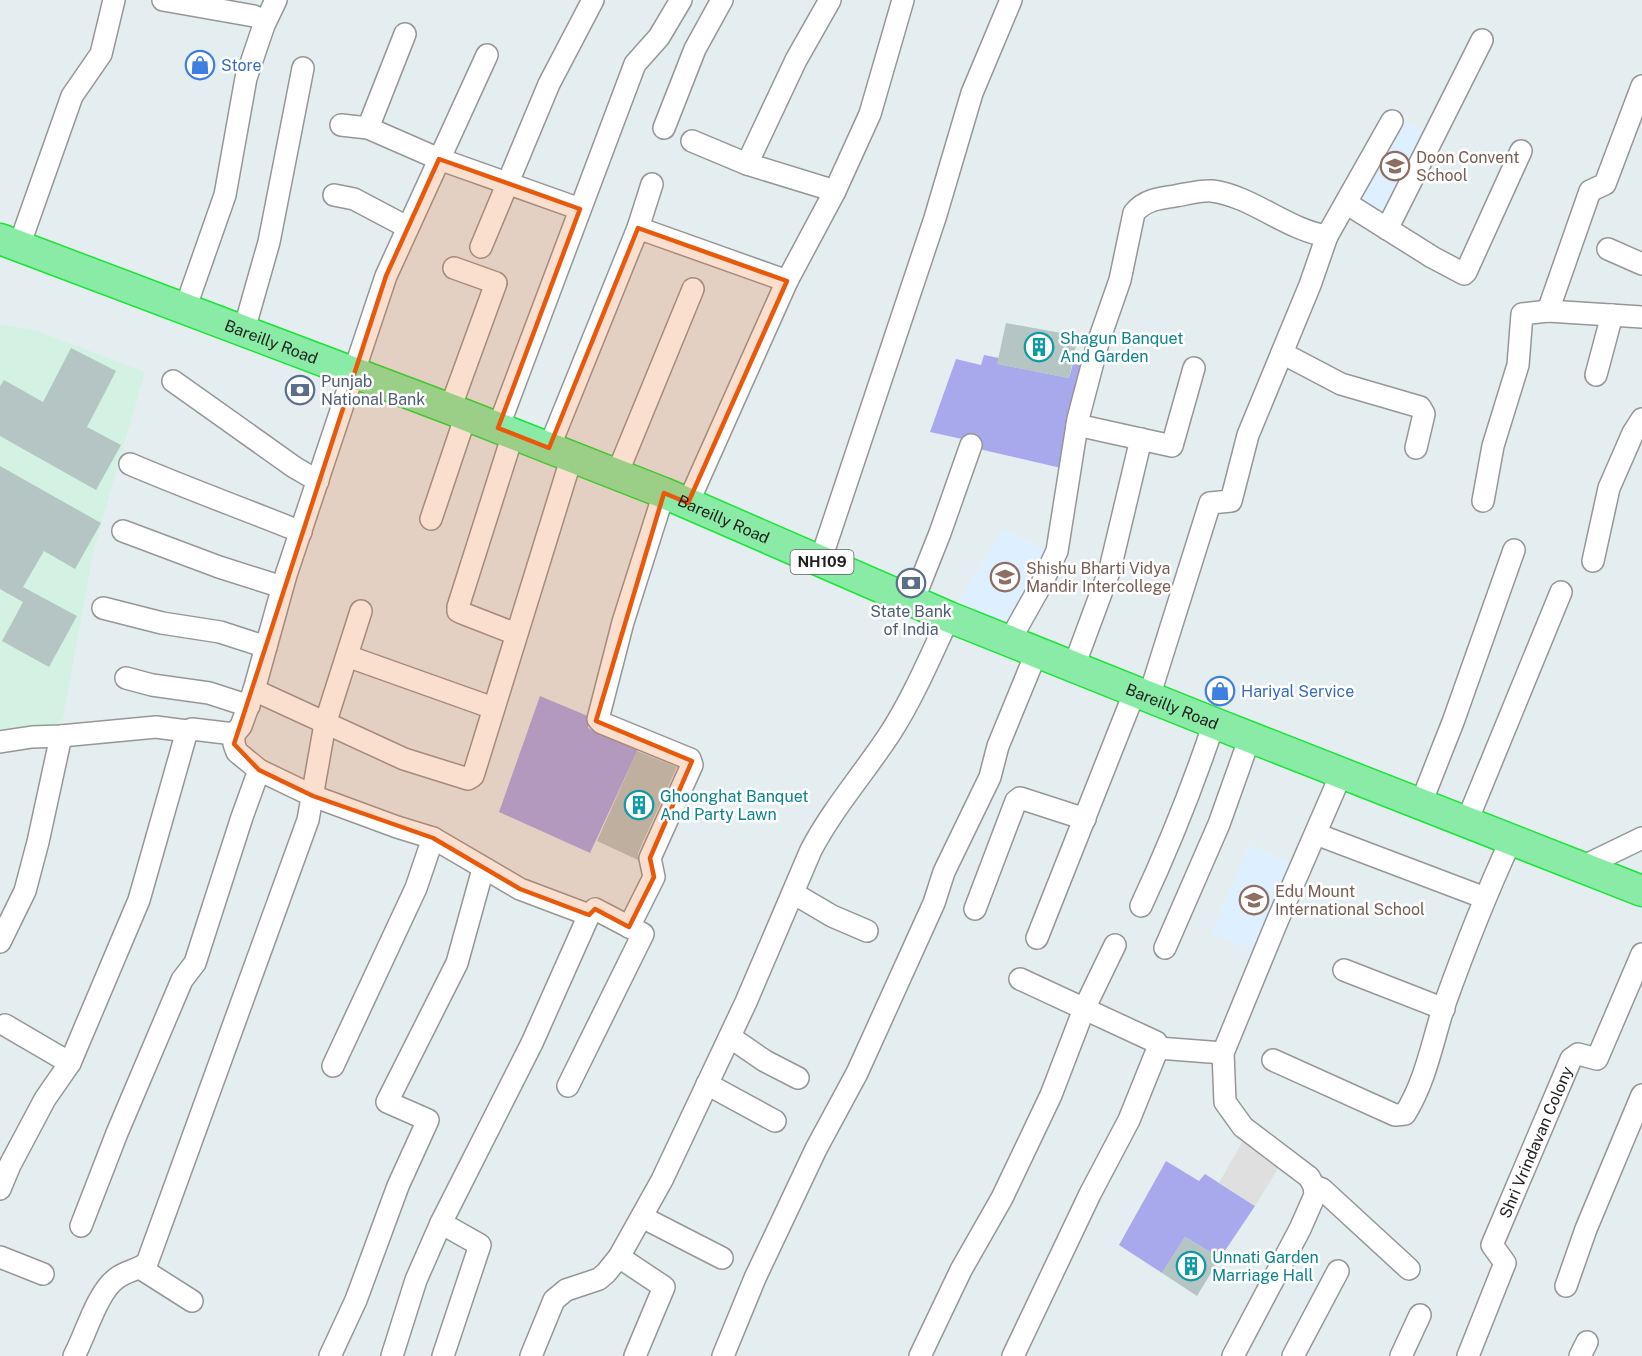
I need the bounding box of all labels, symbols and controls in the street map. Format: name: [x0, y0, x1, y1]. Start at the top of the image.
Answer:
shop icon: Store: [184, 49, 216, 81]
place label: Store: [221, 56, 262, 75]
place label: Doon Convent School: [1416, 148, 1519, 185]
school or university icon: Doon Convent School: [1379, 150, 1411, 182]
street label: Bareilly Road: [222, 316, 320, 368]
place label: Shagun Banquet And Garden: [1060, 329, 1184, 366]
building icon: Shagun Banquet And Garden: [1023, 331, 1055, 363]
place label: Punjab National Bank: [321, 372, 425, 409]
bank icon: Punjab National Bank: [284, 374, 316, 406]
street label: Bareilly Road: [675, 491, 772, 548]
road number: NH109: [790, 550, 854, 574]
place label: Shishu Bharti Vidya Mandir Intercollege: [1026, 559, 1171, 596]
school or university icon: Shishu Bharti Vidya Mandir Intercollege: [989, 561, 1021, 593]
bank icon: State Bank of India: [895, 567, 927, 599]
place label: State Bank of India: [870, 602, 952, 639]
shop icon: Hariyal Service: [1204, 675, 1236, 707]
street label: Bareilly Road: [1123, 680, 1221, 734]
place label: Hariyal Service: [1241, 682, 1354, 701]
place label: Ghoonghat Banquet And Party Lawn: [660, 787, 809, 824]
building icon: Ghoonghat Banquet And Party Lawn: [623, 789, 655, 821]
place label: Edu Mount International School: [1275, 882, 1425, 919]
school or university icon: Edu Mount International School: [1238, 884, 1270, 916]
street label: Shri Vrindavan Colony: [1496, 1063, 1577, 1221]
place label: Unnati Garden Marriage Hall: [1212, 1248, 1319, 1285]
building icon: Unnati Garden Marriage Hall: [1175, 1250, 1207, 1282]

